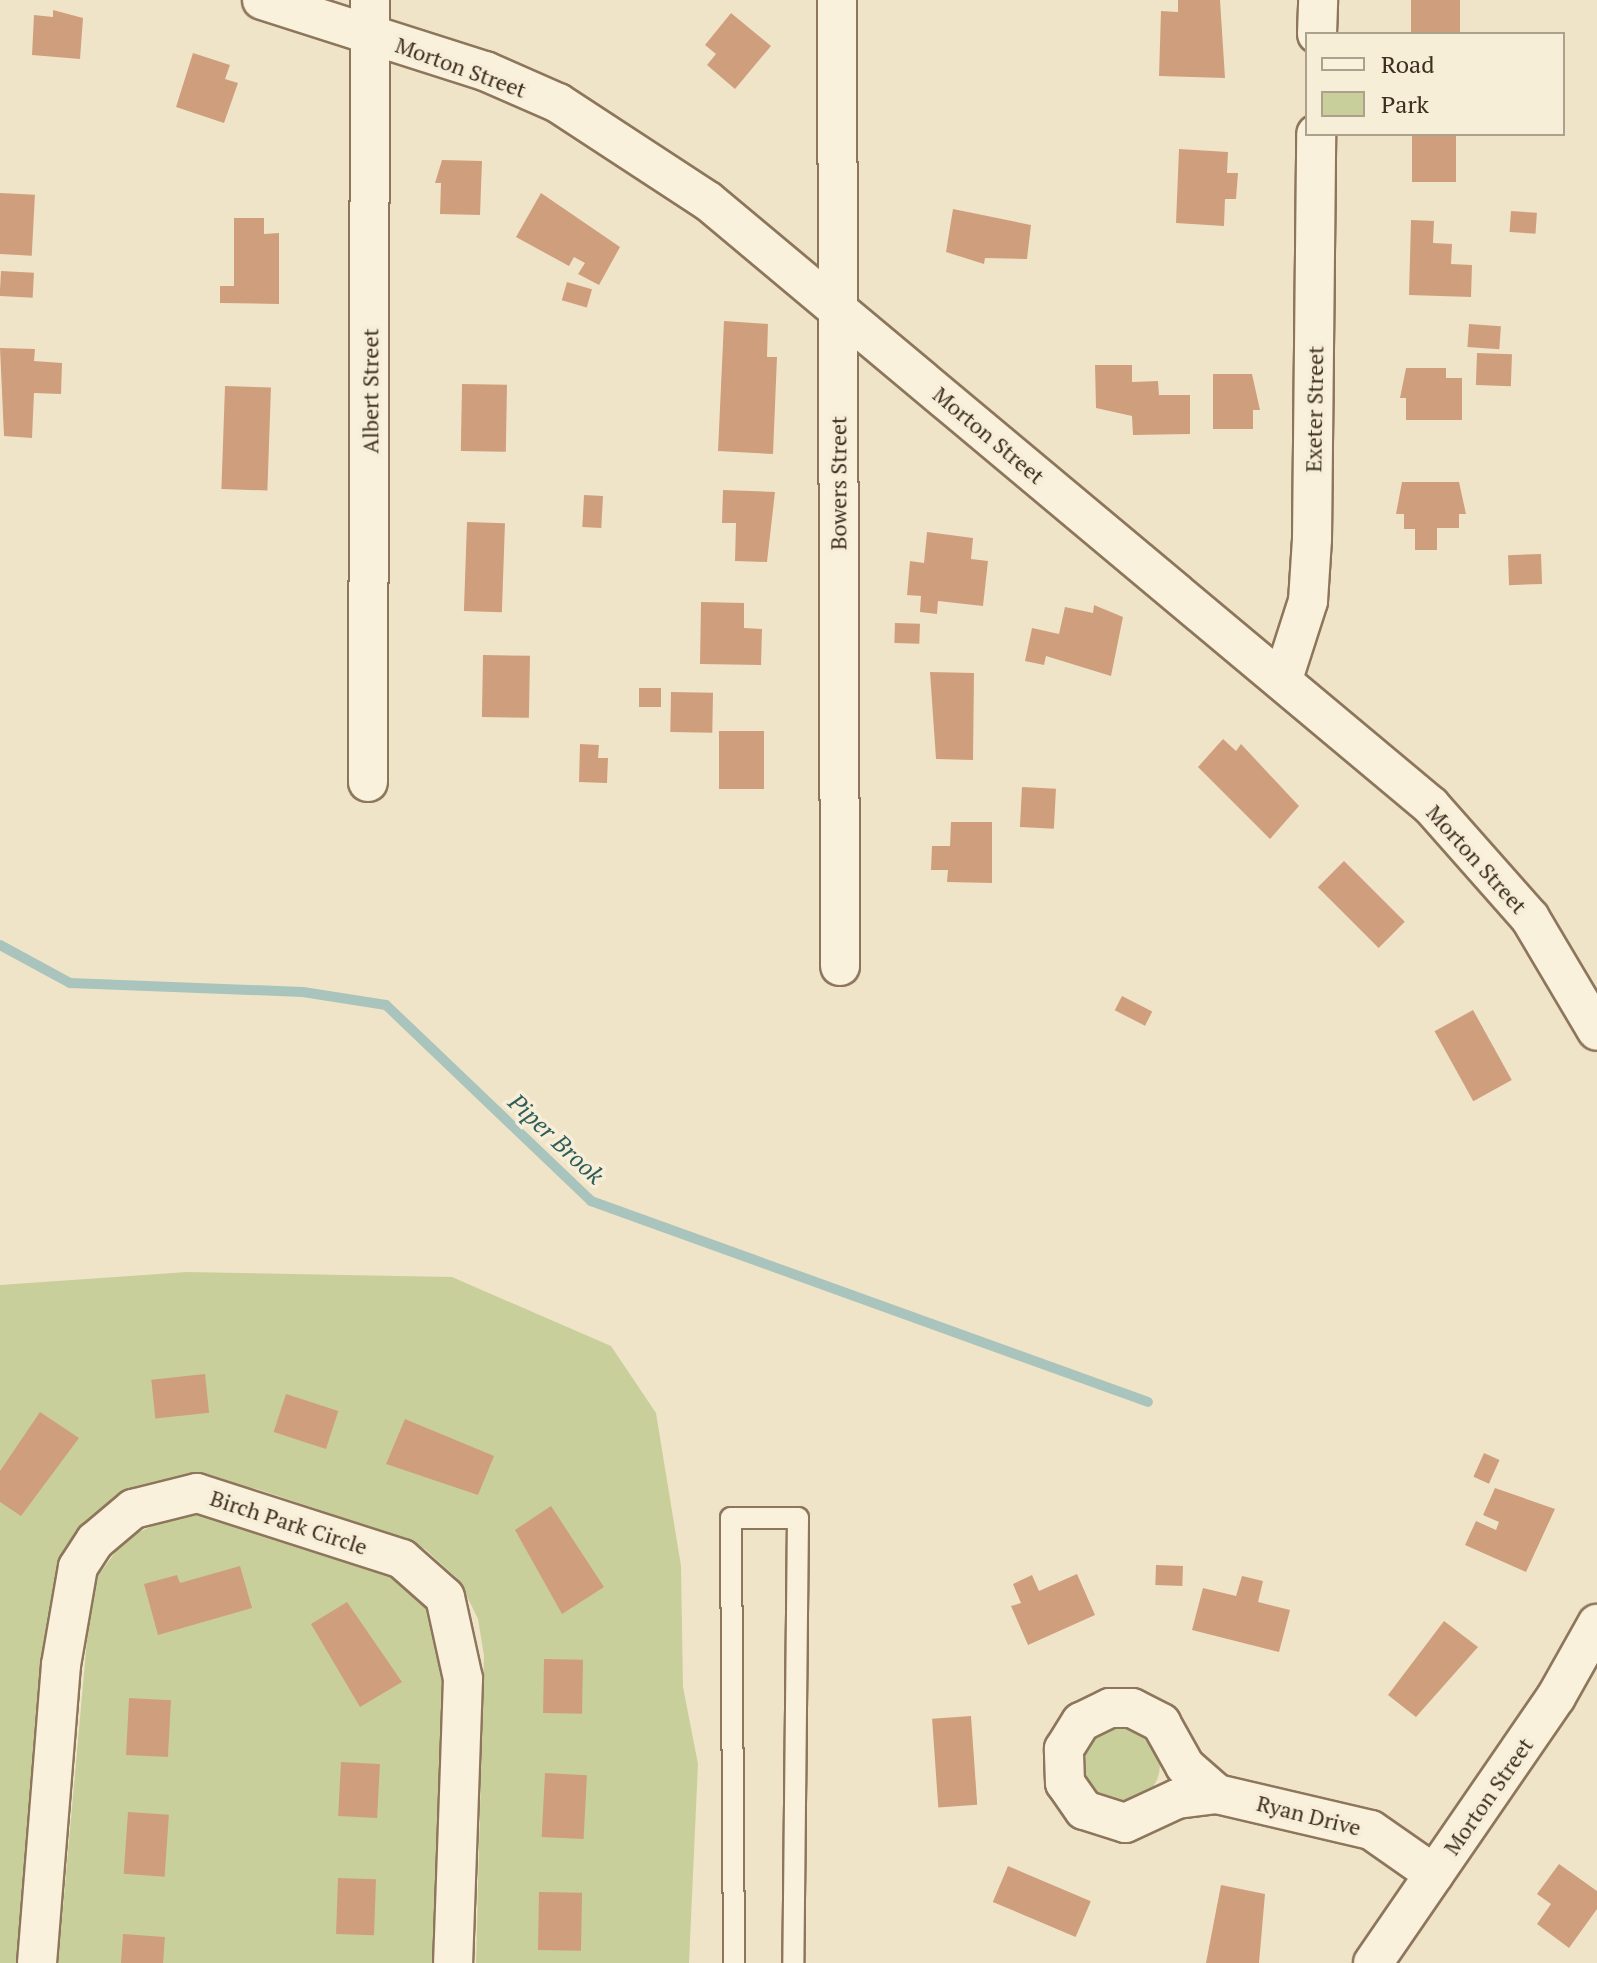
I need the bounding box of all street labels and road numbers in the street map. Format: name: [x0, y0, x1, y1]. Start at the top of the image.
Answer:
street label: Morton Street: [392, 31, 530, 103]
street label: Albert Street: [357, 328, 383, 454]
street label: Exeter Street: [1300, 345, 1328, 473]
street label: Morton Street: [928, 381, 1050, 489]
street label: Bowers Street: [825, 416, 851, 550]
street label: Morton Street: [1421, 799, 1533, 919]
street label: Birch Park Circle: [207, 1484, 371, 1560]
street label: Morton Street: [1438, 1732, 1538, 1860]
street label: Ryan Drive: [1254, 1789, 1364, 1841]

